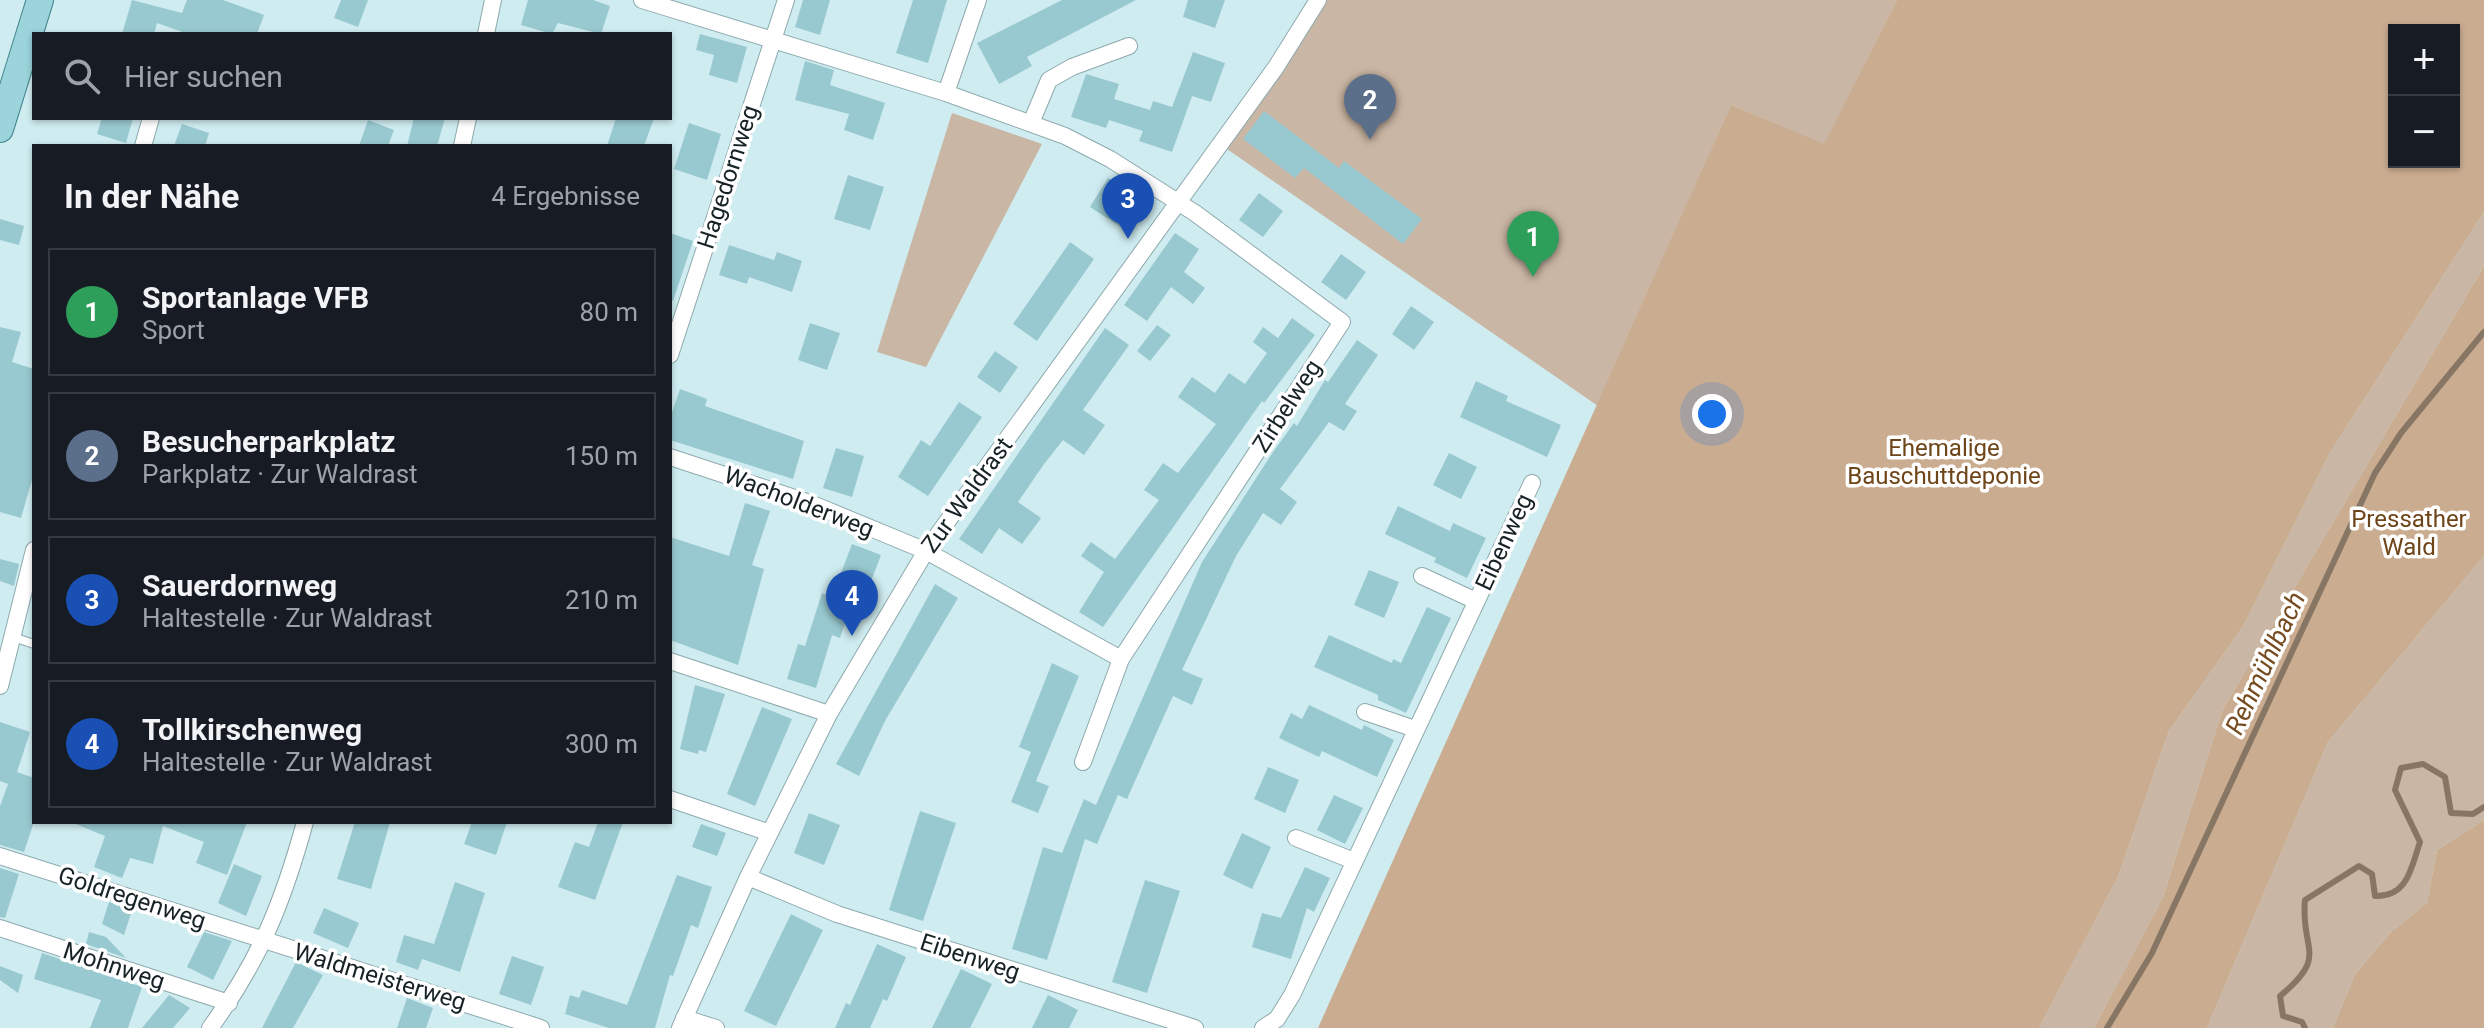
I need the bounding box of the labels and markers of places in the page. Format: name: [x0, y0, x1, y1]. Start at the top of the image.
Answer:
pin: 2: [1344, 74, 1396, 140]
pin: 3: [1102, 173, 1154, 239]
pin: 1: [1507, 211, 1559, 277]
pin: 4: [826, 570, 878, 636]

